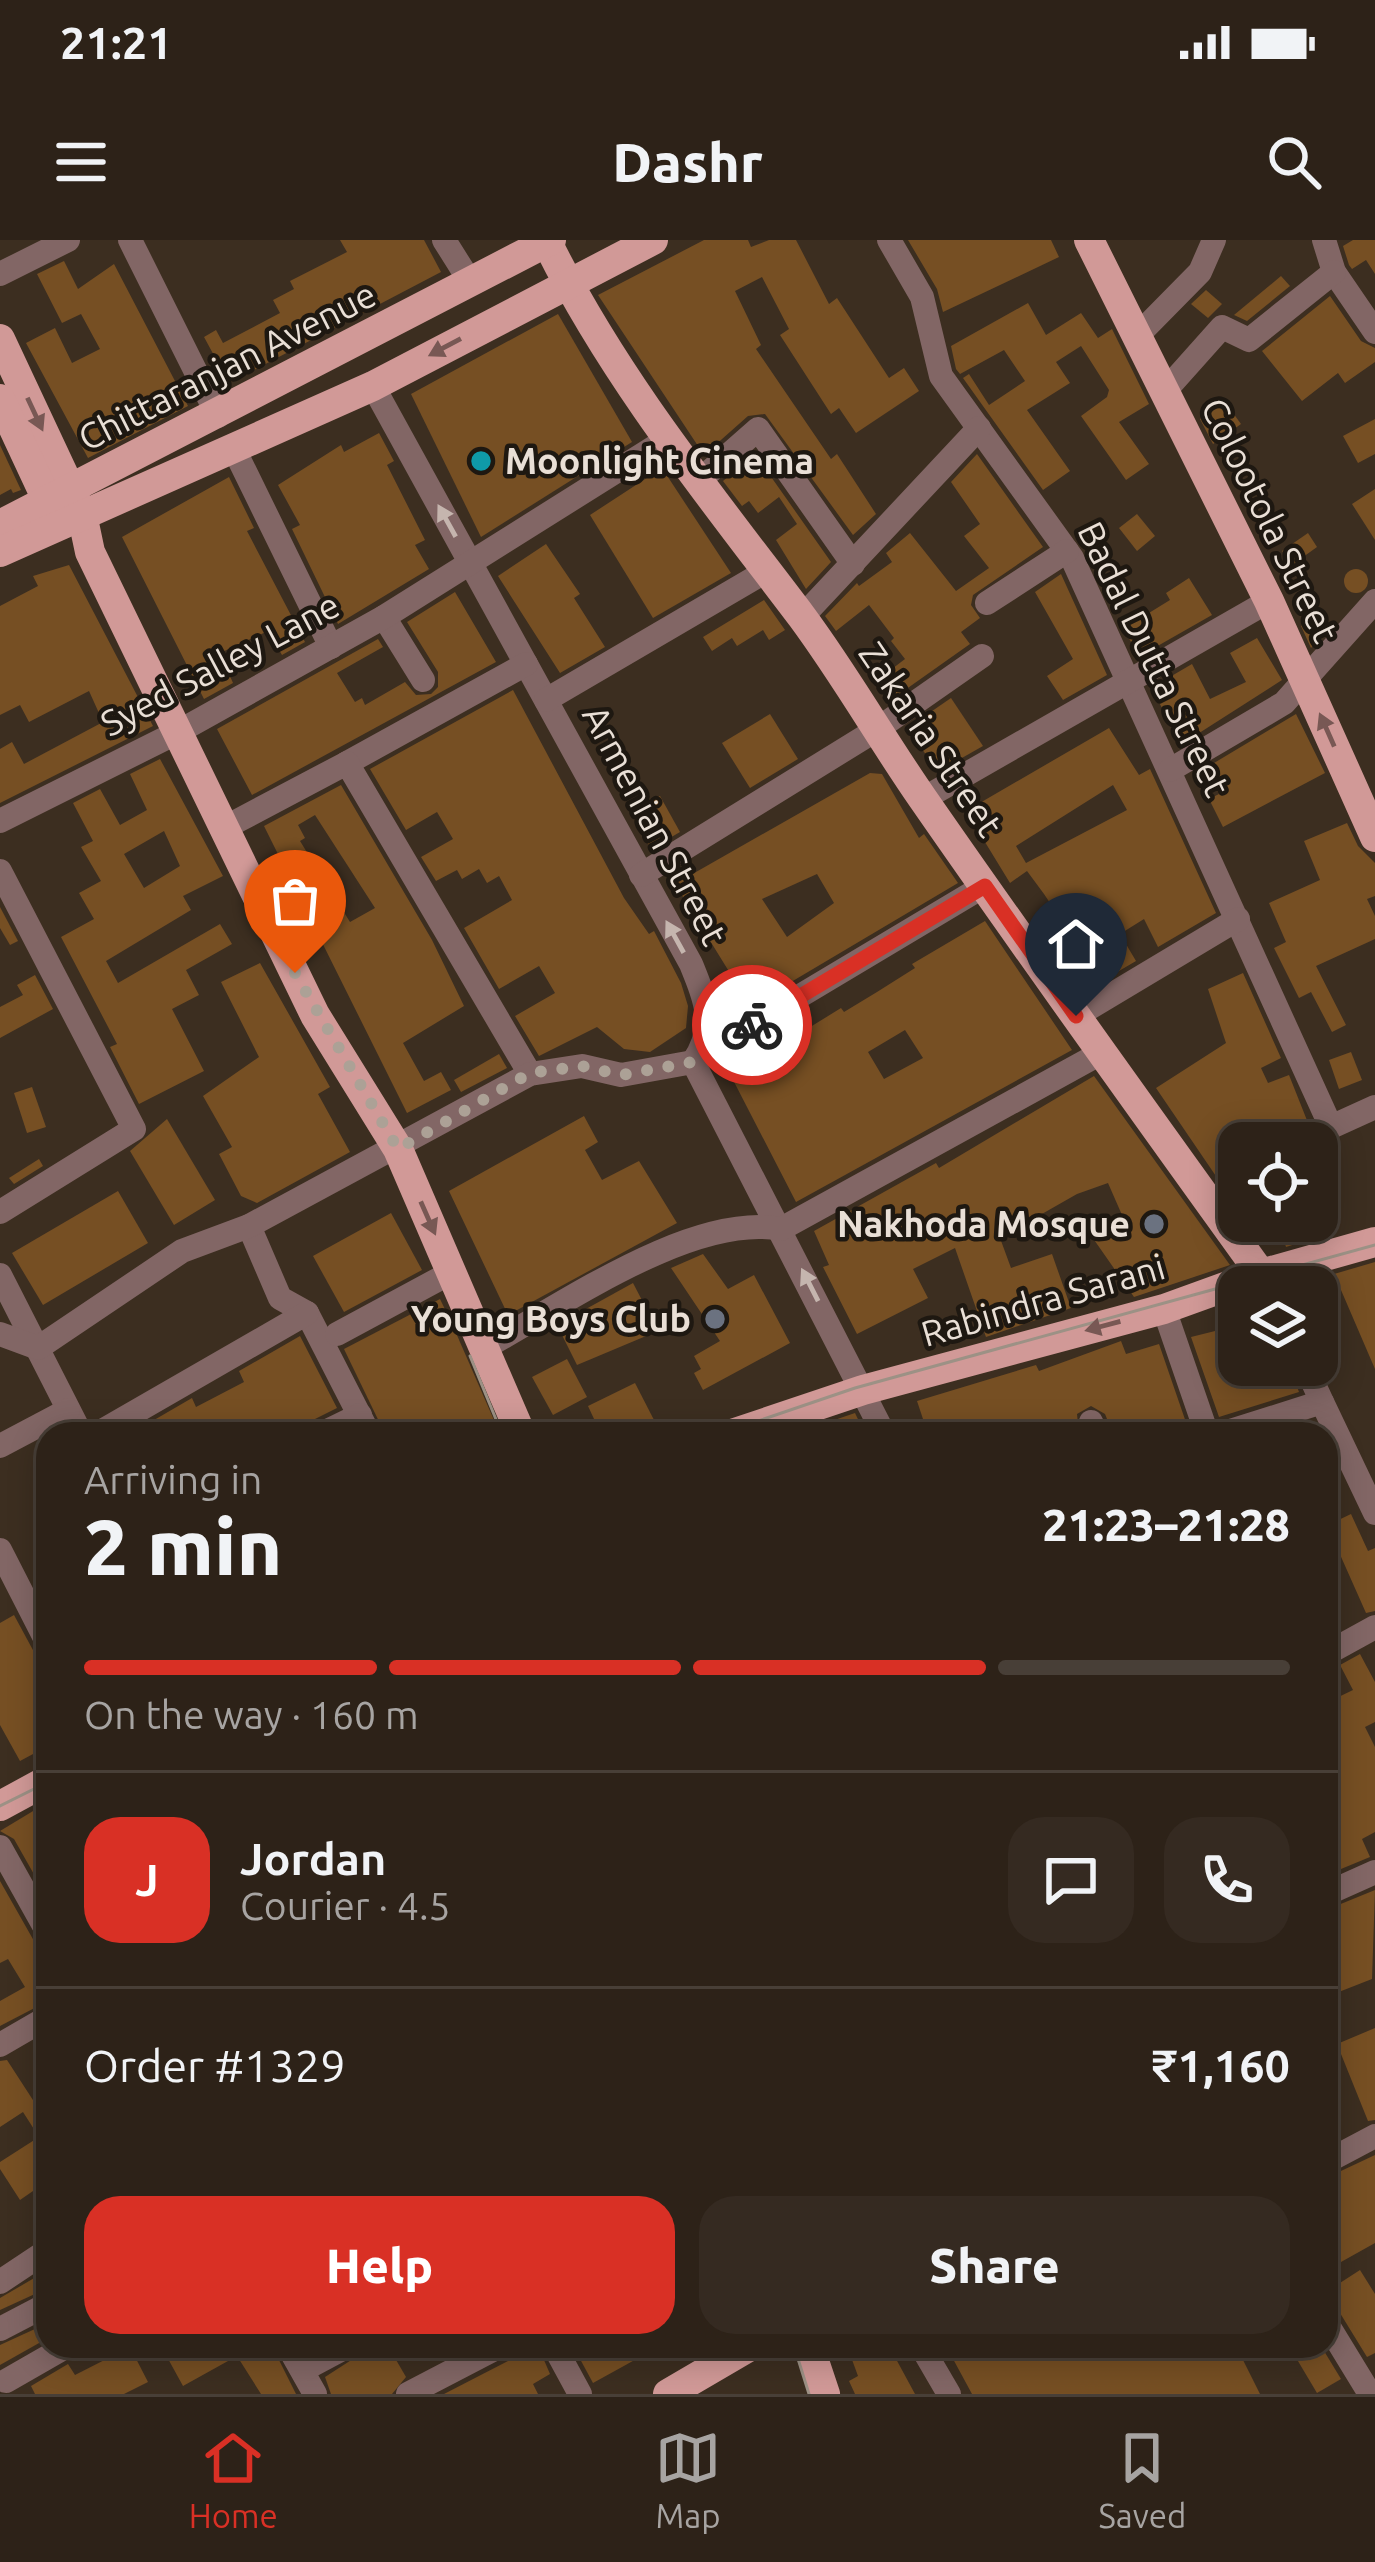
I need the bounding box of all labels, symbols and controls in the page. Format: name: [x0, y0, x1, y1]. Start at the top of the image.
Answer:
text: 21:21: [60, 17, 173, 68]
icon: menu: [48, 129, 114, 195]
icon: search: [1261, 129, 1327, 195]
text: Dashr: [612, 132, 763, 192]
street label: Chittaranjan Avenue: [71, 273, 382, 458]
one-way arrow: [427, 336, 462, 357]
street label: Colootola Street: [1194, 391, 1347, 649]
one-way arrow: [25, 397, 45, 432]
place label: Moonlight Cinema: [505, 440, 814, 481]
marker: Moonlight Cinema: [468, 448, 494, 474]
one-way arrow: [437, 504, 458, 538]
street label: Badal Dutta Street: [1070, 515, 1239, 803]
street label: Syed Salley Lane: [94, 584, 346, 744]
street label: Zakaria Street: [851, 634, 1011, 844]
street label: Armenian Street: [575, 698, 736, 951]
one-way arrow: [1317, 713, 1337, 748]
pin: [244, 850, 346, 973]
icon: bag: [262, 868, 328, 934]
pin: [1025, 893, 1127, 1016]
icon: home: [1043, 911, 1109, 977]
one-way arrow: [666, 920, 687, 953]
courier: [692, 965, 812, 1085]
icon: bike: [719, 992, 785, 1058]
map controls: [1218, 1122, 1338, 1386]
button: locate: [1218, 1122, 1338, 1242]
one-way arrow: [419, 1200, 438, 1236]
place label: Nakhoda Mosque: [837, 1203, 1130, 1244]
marker: Nakhoda Mosque: [1141, 1211, 1167, 1237]
street label: Rabindra Sarani: [916, 1245, 1169, 1354]
button: layers: [1218, 1266, 1338, 1386]
one-way arrow: [801, 1268, 821, 1303]
place label: Young Boys Club: [411, 1298, 691, 1339]
marker: Young Boys Club: [702, 1306, 728, 1332]
one-way arrow: [1084, 1317, 1121, 1336]
text: Arriving in: [84, 1458, 262, 1501]
text: 21:23–21:28: [1042, 1499, 1290, 1550]
text: 2 min: [84, 1502, 282, 1590]
text: On the way · 160 m: [84, 1693, 419, 1736]
button: chat: [1008, 1817, 1134, 1943]
button: phone: [1164, 1817, 1290, 1943]
text: Jordan: [240, 1833, 386, 1884]
text: J: [135, 1854, 159, 1905]
text: Courier · 4.5: [240, 1884, 451, 1927]
text: Order #1329: [84, 2040, 346, 2091]
text: ₹1,160: [1152, 2040, 1290, 2091]
button: Help: [84, 2196, 675, 2334]
button: Share: [699, 2196, 1290, 2334]
tab: Home: [189, 2425, 278, 2534]
tab: Map: [655, 2425, 721, 2534]
tab: Saved: [1098, 2425, 1186, 2534]

